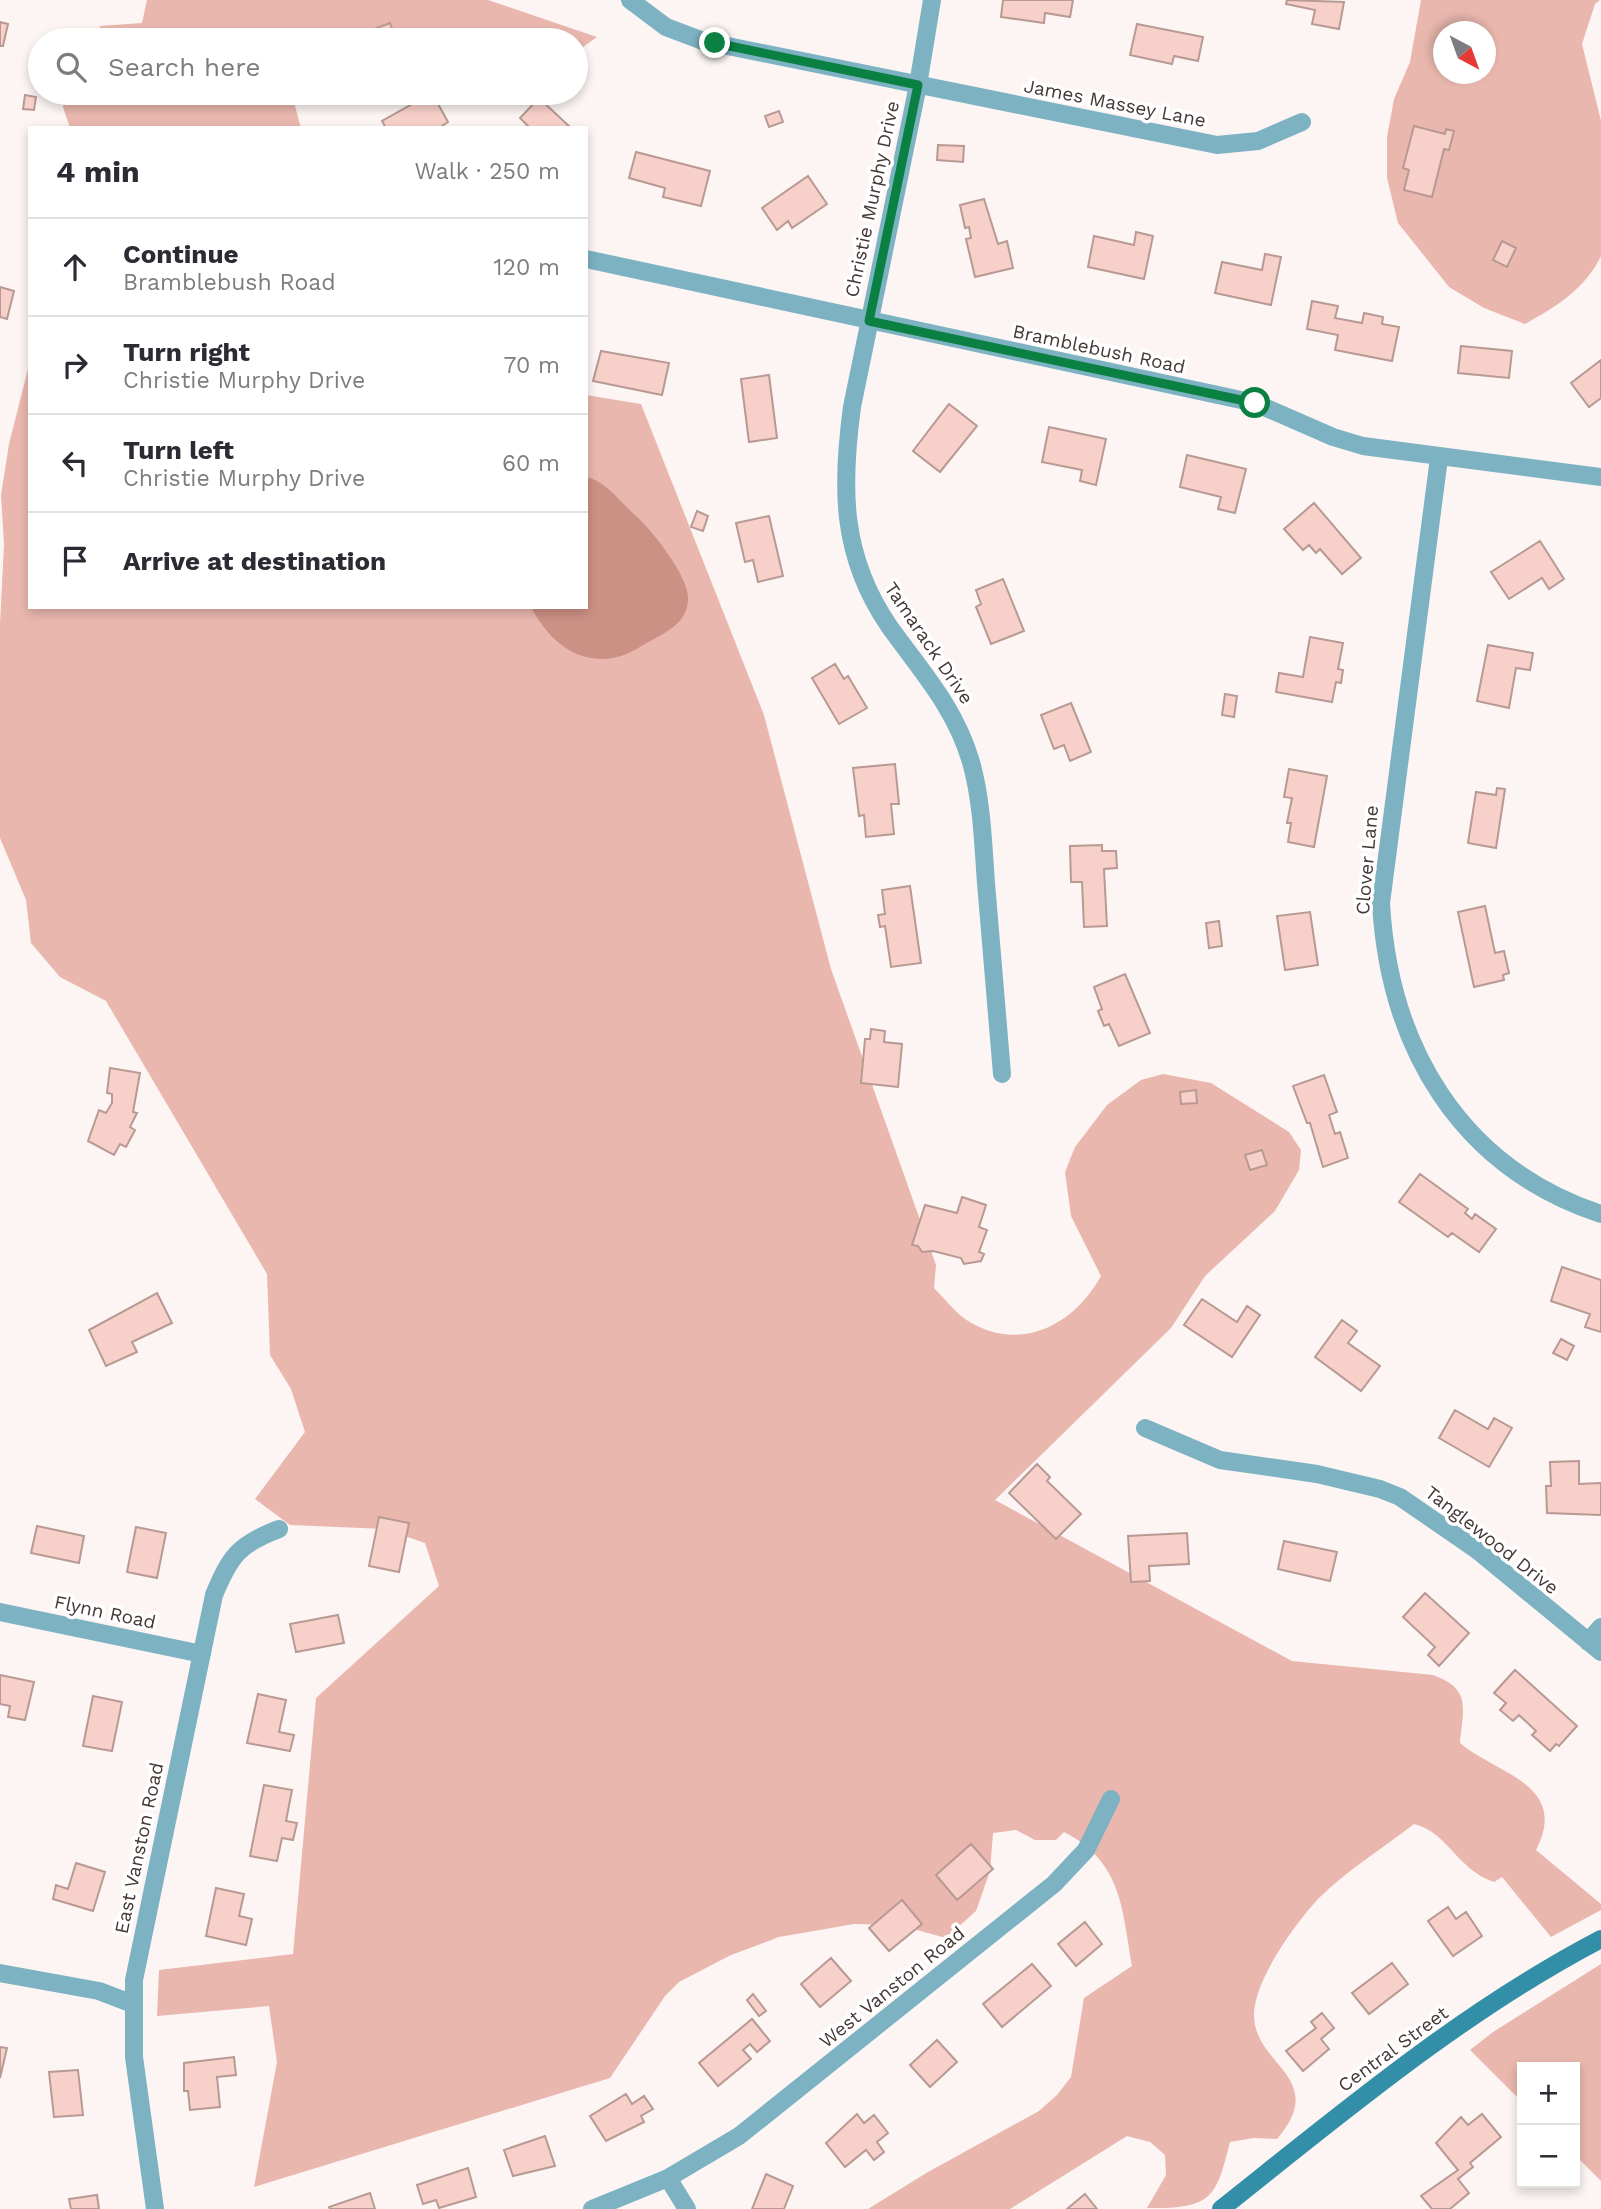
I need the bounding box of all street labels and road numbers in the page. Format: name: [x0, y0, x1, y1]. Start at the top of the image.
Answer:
street label: James Massey Lane: [1022, 74, 1208, 132]
street label: Christie Murphy Drive: [840, 99, 904, 299]
street label: Bramblebush Road: [1011, 319, 1187, 379]
street label: Tamarack Drive: [880, 578, 978, 708]
street label: Clover Lane: [1351, 804, 1383, 916]
street label: Tanglewood Drive: [1421, 1481, 1563, 1599]
street label: Flynn Road: [52, 1590, 158, 1634]
street label: East Vanston Road: [110, 1760, 168, 1936]
street label: West Vanston Road: [815, 1921, 969, 2053]
street label: Central Street: [1333, 2001, 1453, 2097]

